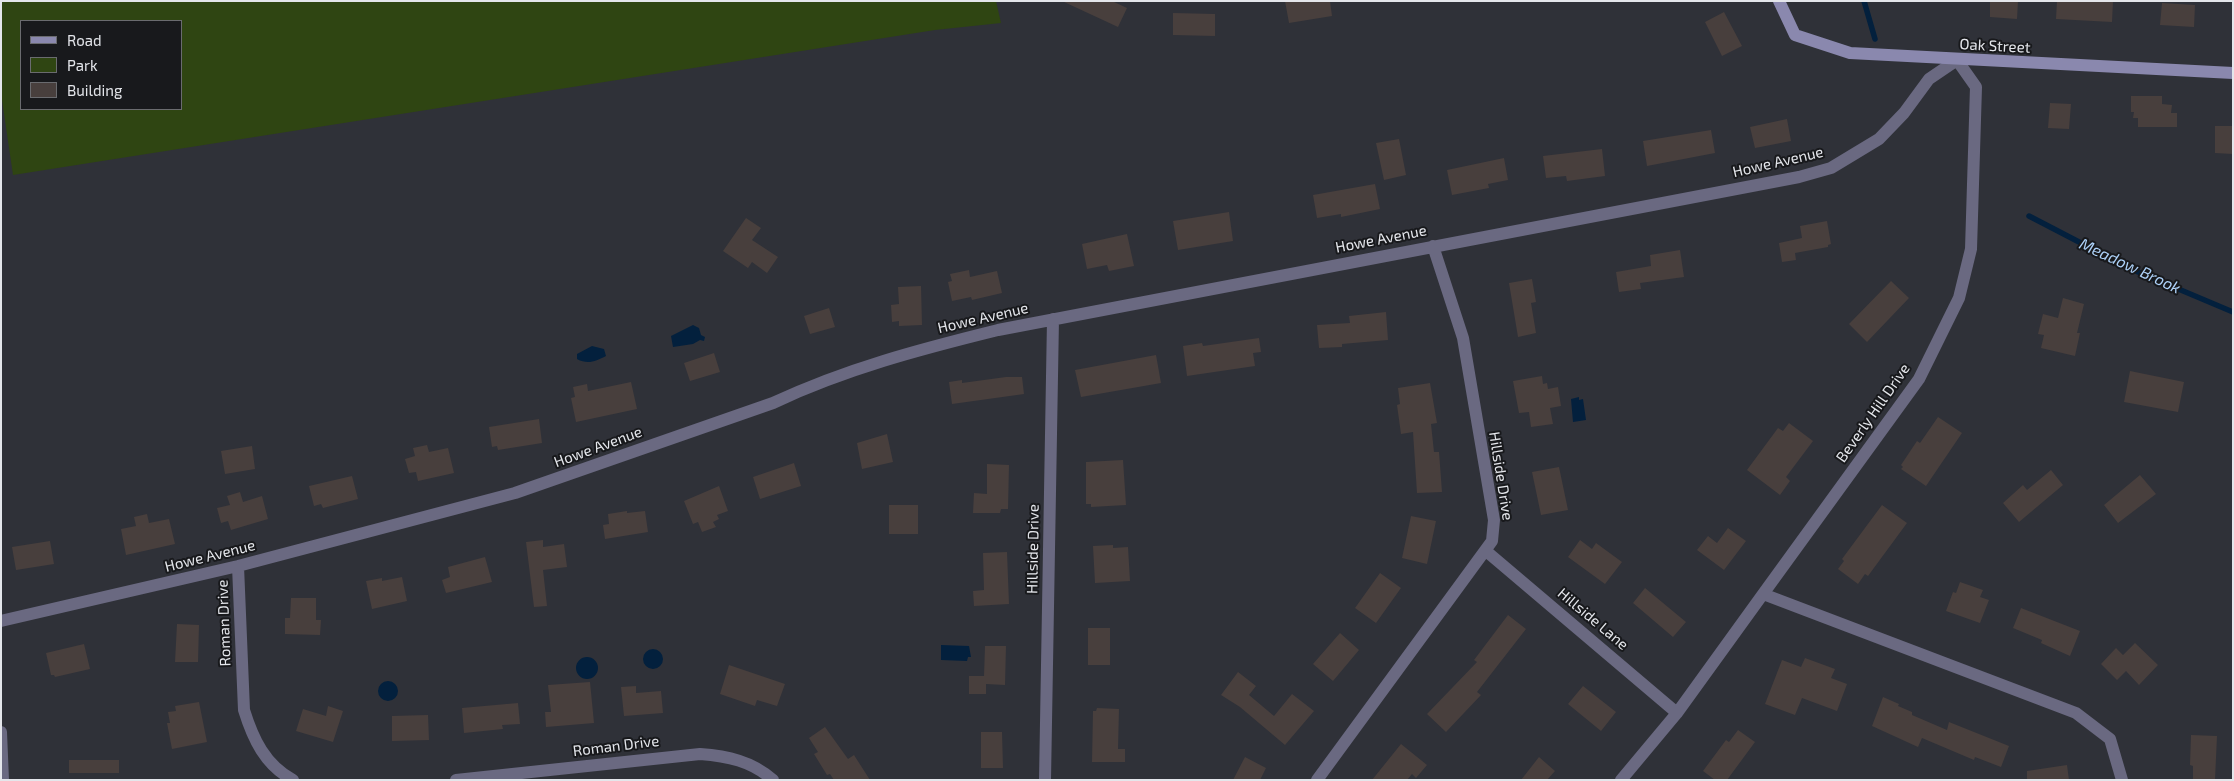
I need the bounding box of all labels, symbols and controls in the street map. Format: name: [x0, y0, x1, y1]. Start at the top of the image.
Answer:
legend: [20, 20, 182, 110]
text: Road: [67, 31, 102, 49]
street label: Oak Street: [1959, 35, 2031, 57]
text: Park: [67, 56, 98, 74]
text: Building: [67, 81, 122, 99]
street label: Howe Avenue: [1731, 143, 1825, 181]
street label: Howe Avenue: [1334, 221, 1428, 257]
water label: Meadow Brook: [2076, 234, 2184, 298]
street label: Howe Avenue: [936, 299, 1030, 337]
street label: Beverly Hill Drive: [1832, 360, 1914, 466]
street label: Howe Avenue: [551, 423, 645, 471]
street label: Hillside Drive: [1485, 430, 1517, 522]
street label: Hillside Drive: [1023, 504, 1043, 594]
street label: Howe Avenue: [163, 536, 257, 576]
street label: Roman Drive: [213, 579, 235, 667]
street label: Hillside Lane: [1554, 584, 1632, 654]
street label: Roman Drive: [572, 732, 660, 760]

